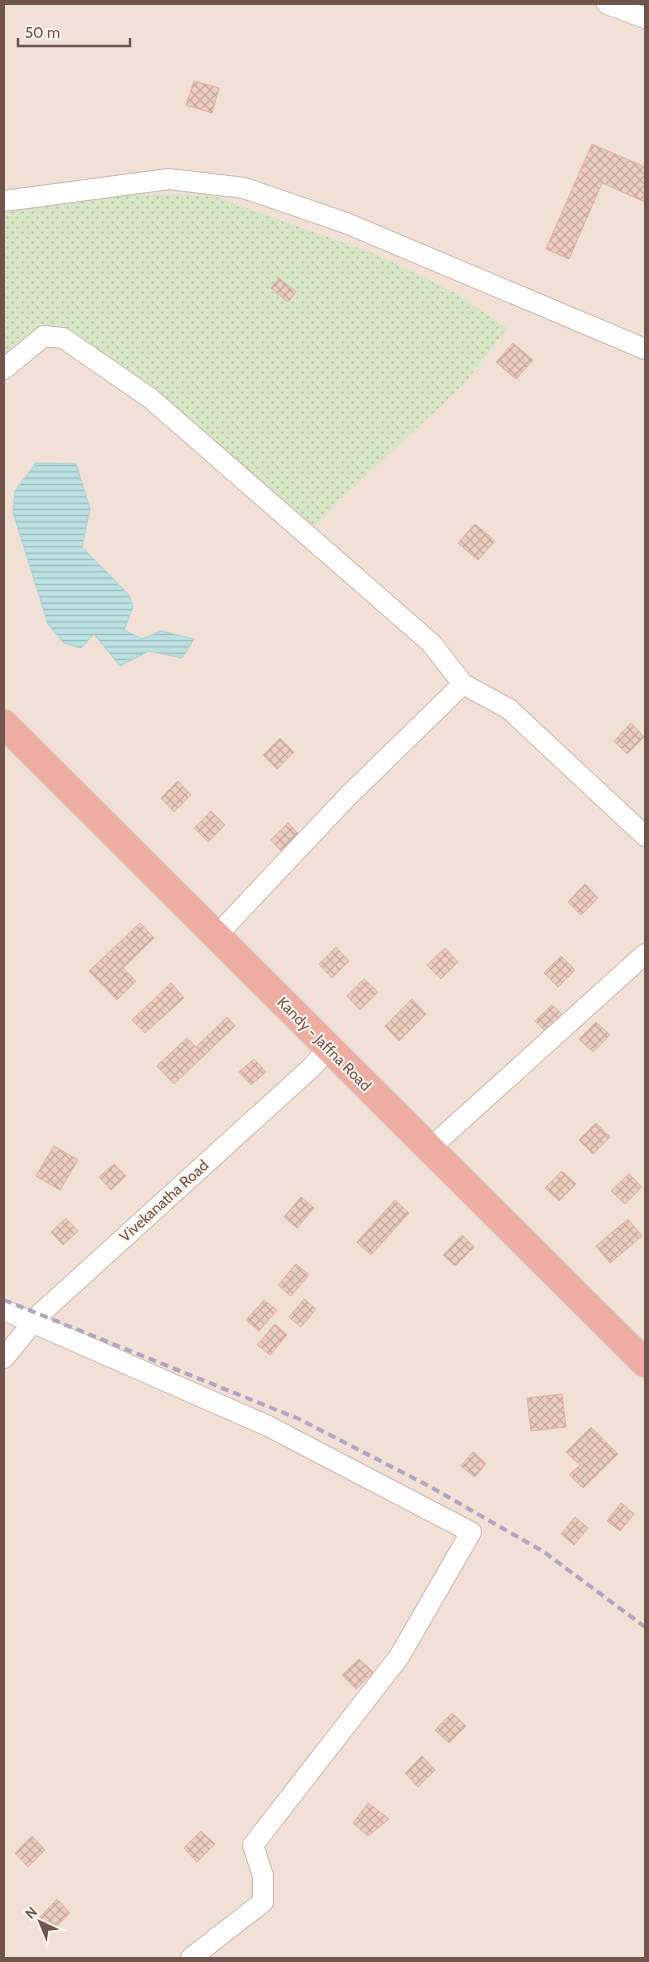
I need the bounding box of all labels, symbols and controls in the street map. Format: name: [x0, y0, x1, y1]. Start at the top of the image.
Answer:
scale bar: [18, 15, 130, 47]
text: 50 m: [25, 24, 60, 42]
street label: Kandy - Jaffna Road: [273, 993, 375, 1095]
street label: Vivekanatha Road: [116, 1156, 212, 1246]
north arrow: [15, 1897, 65, 1947]
text: N: [21, 1903, 41, 1923]

